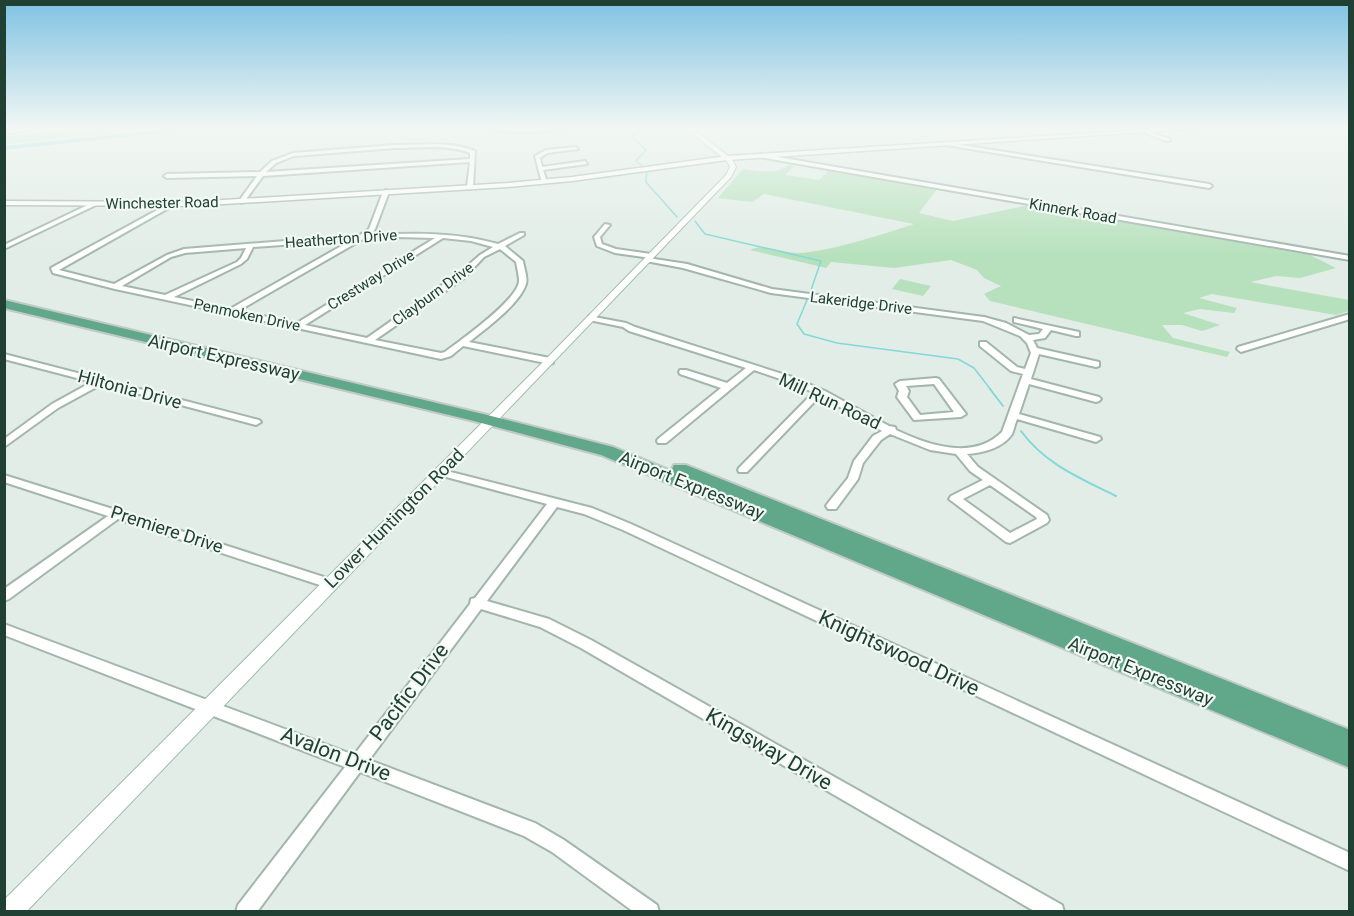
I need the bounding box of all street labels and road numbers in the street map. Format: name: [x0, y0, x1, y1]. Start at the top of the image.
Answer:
street label: Winchester Road: [105, 193, 219, 213]
street label: Kinnerk Road: [1028, 194, 1118, 228]
street label: Heatherton Drive: [284, 226, 398, 252]
street label: Crestway Drive: [324, 246, 418, 314]
street label: Clayburn Drive: [389, 258, 477, 330]
street label: Lakeridge Drive: [809, 288, 913, 318]
street label: Penmoken Drive: [192, 295, 302, 335]
street label: Airport Expressway: [146, 329, 302, 385]
street label: Hiltonia Drive: [76, 365, 184, 413]
street label: Mill Run Road: [776, 368, 884, 434]
street label: Lower Huntington Road: [320, 444, 468, 592]
street label: Airport Expressway: [616, 446, 768, 524]
street label: Premiere Drive: [108, 501, 226, 557]
street label: Knightswood Drive: [815, 605, 983, 701]
street label: Airport Expressway: [1065, 632, 1217, 710]
street label: Pacific Drive: [365, 639, 453, 745]
street label: Kingsway Drive: [702, 703, 836, 795]
street label: Avalon Drive: [278, 722, 394, 786]

